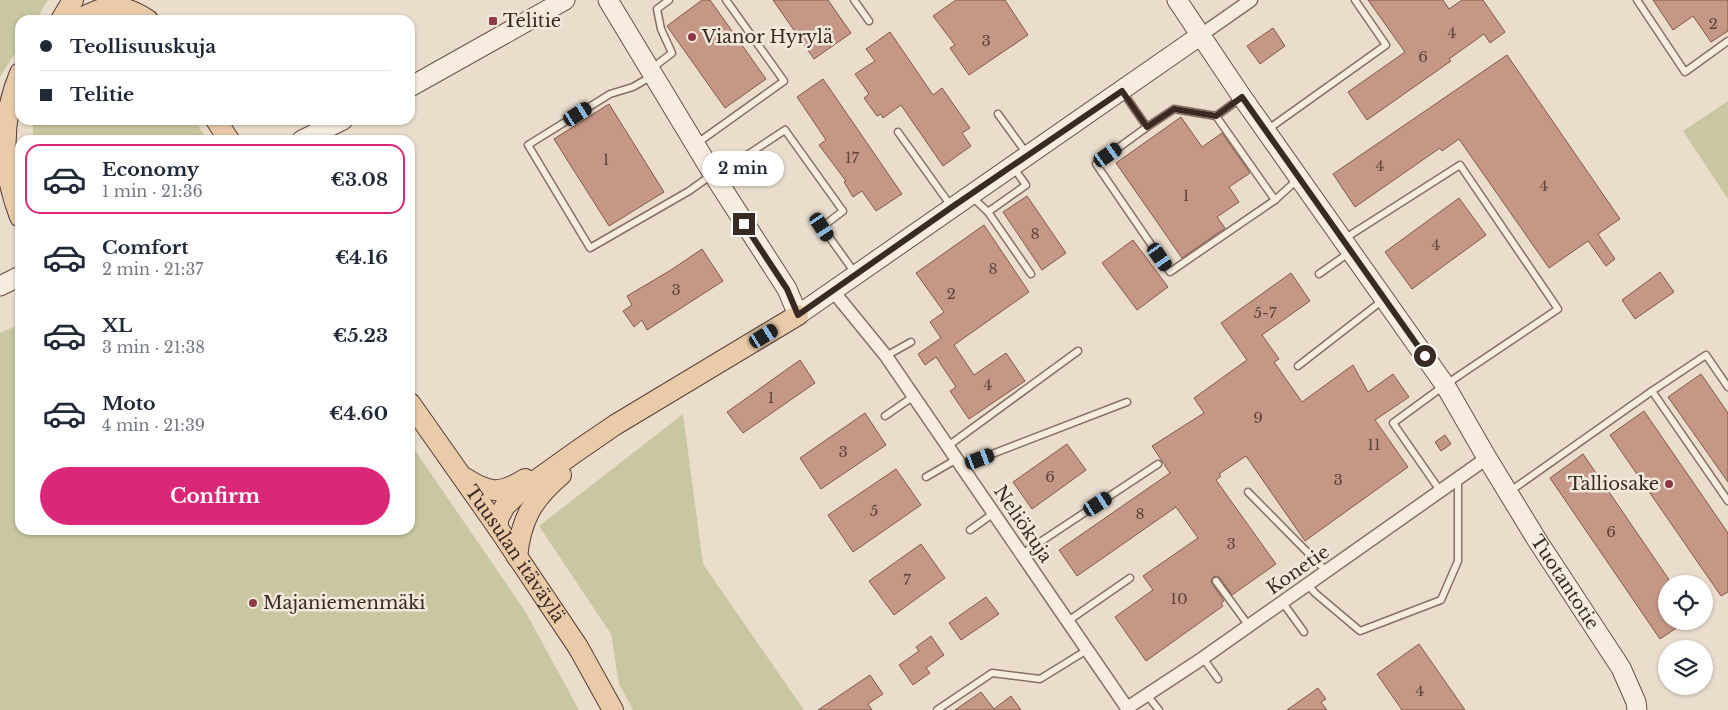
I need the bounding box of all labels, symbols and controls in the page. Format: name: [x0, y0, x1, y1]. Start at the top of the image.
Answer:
place label: Telitie: [503, 10, 561, 32]
house number: 2: [1708, 14, 1718, 33]
marker: Telitie: [487, 15, 499, 27]
house number: 4: [1448, 23, 1456, 42]
place label: Vianor Hyrylä: [701, 26, 833, 48]
marker: Vianor Hyrylä: [686, 31, 698, 43]
house number: 3: [981, 31, 991, 50]
text: Teollisuuskuja: [70, 35, 216, 58]
house number: 6: [1418, 47, 1428, 66]
text: Telitie: [70, 83, 134, 106]
car: [561, 100, 594, 128]
car: [1091, 140, 1124, 170]
house number: 17: [845, 148, 860, 167]
house number: 1: [603, 150, 609, 169]
callout: 2 min: [703, 152, 785, 186]
house number: 4: [1376, 156, 1384, 175]
icon: car: [42, 157, 87, 202]
text: Economy: [102, 158, 199, 181]
text: 2 min: [718, 158, 768, 178]
text: €3.08: [330, 168, 388, 191]
house number: 4: [1540, 176, 1548, 195]
text: 1 min · 21:36: [102, 181, 203, 201]
house number: 1: [1183, 186, 1189, 205]
car: [807, 210, 836, 244]
route end: [733, 213, 755, 235]
house number: 8: [1030, 224, 1040, 243]
icon: car: [42, 235, 87, 280]
house number: 4: [1432, 235, 1440, 254]
text: Comfort: [102, 236, 189, 259]
car: [1145, 240, 1174, 274]
text: €4.16: [335, 246, 388, 269]
text: 2 min · 21:37: [102, 259, 203, 279]
house number: 8: [988, 259, 998, 278]
house number: 3: [671, 280, 681, 299]
house number: 2: [946, 284, 956, 303]
house number: 5-7: [1254, 303, 1277, 322]
icon: car: [42, 313, 87, 358]
text: XL: [102, 314, 132, 337]
car: [747, 322, 780, 350]
text: €5.23: [333, 324, 388, 347]
text: 3 min · 21:38: [102, 337, 205, 357]
route start: [1414, 345, 1436, 367]
house number: 4: [984, 375, 992, 394]
house number: 1: [768, 388, 774, 407]
icon: car: [42, 391, 87, 436]
text: Moto: [102, 392, 156, 415]
text: €4.60: [329, 402, 388, 425]
house number: 9: [1253, 408, 1263, 427]
text: 4 min · 21:39: [102, 415, 205, 435]
house number: 11: [1367, 435, 1381, 454]
house number: 3: [838, 442, 848, 461]
car: [963, 447, 996, 471]
button: Confirm: [40, 467, 390, 525]
house number: 6: [1045, 467, 1055, 486]
house number: 3: [1333, 470, 1343, 489]
place label: Talliosake: [1568, 473, 1659, 495]
marker: Talliosake: [1663, 478, 1675, 490]
street label: Tuusulan itäväylä: [460, 481, 570, 627]
street label: Neliökuja: [989, 481, 1057, 567]
car: [1081, 490, 1114, 518]
house number: 5: [870, 501, 878, 520]
house number: 8: [1135, 504, 1145, 523]
house number: 6: [1606, 522, 1616, 541]
street label: Tuotantotie: [1526, 531, 1604, 634]
house number: 3: [1226, 534, 1236, 553]
street label: Konetie: [1263, 541, 1333, 599]
house number: 7: [903, 570, 911, 589]
map controls: [1658, 575, 1713, 695]
button: locate: [1658, 575, 1713, 630]
house number: 10: [1170, 589, 1188, 608]
place label: Majaniemenmäki: [263, 592, 425, 614]
marker: Majaniemenmäki: [247, 597, 259, 609]
button: layers: [1658, 640, 1713, 695]
house number: 4: [1416, 681, 1424, 700]

